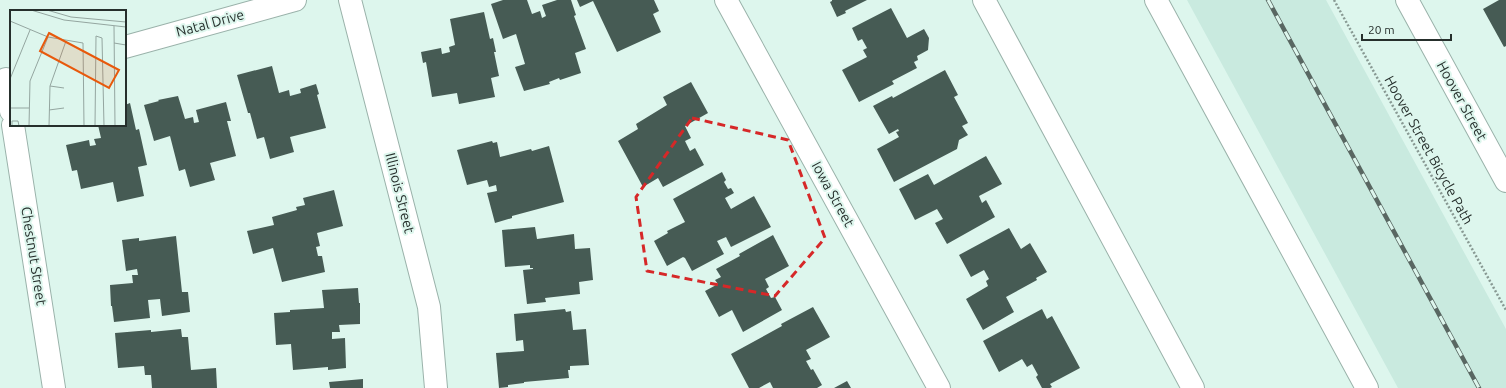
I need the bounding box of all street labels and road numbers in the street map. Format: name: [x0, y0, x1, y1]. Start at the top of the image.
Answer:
street label: Natal Drive: [174, 6, 246, 40]
street label: Hoover Street: [1434, 59, 1491, 144]
street label: Hoover Street Bicycle Path: [1381, 73, 1477, 227]
street label: Illinois Street: [382, 151, 418, 235]
street label: Iowa Street: [809, 159, 858, 230]
street label: Chestnut Street: [18, 206, 50, 307]

